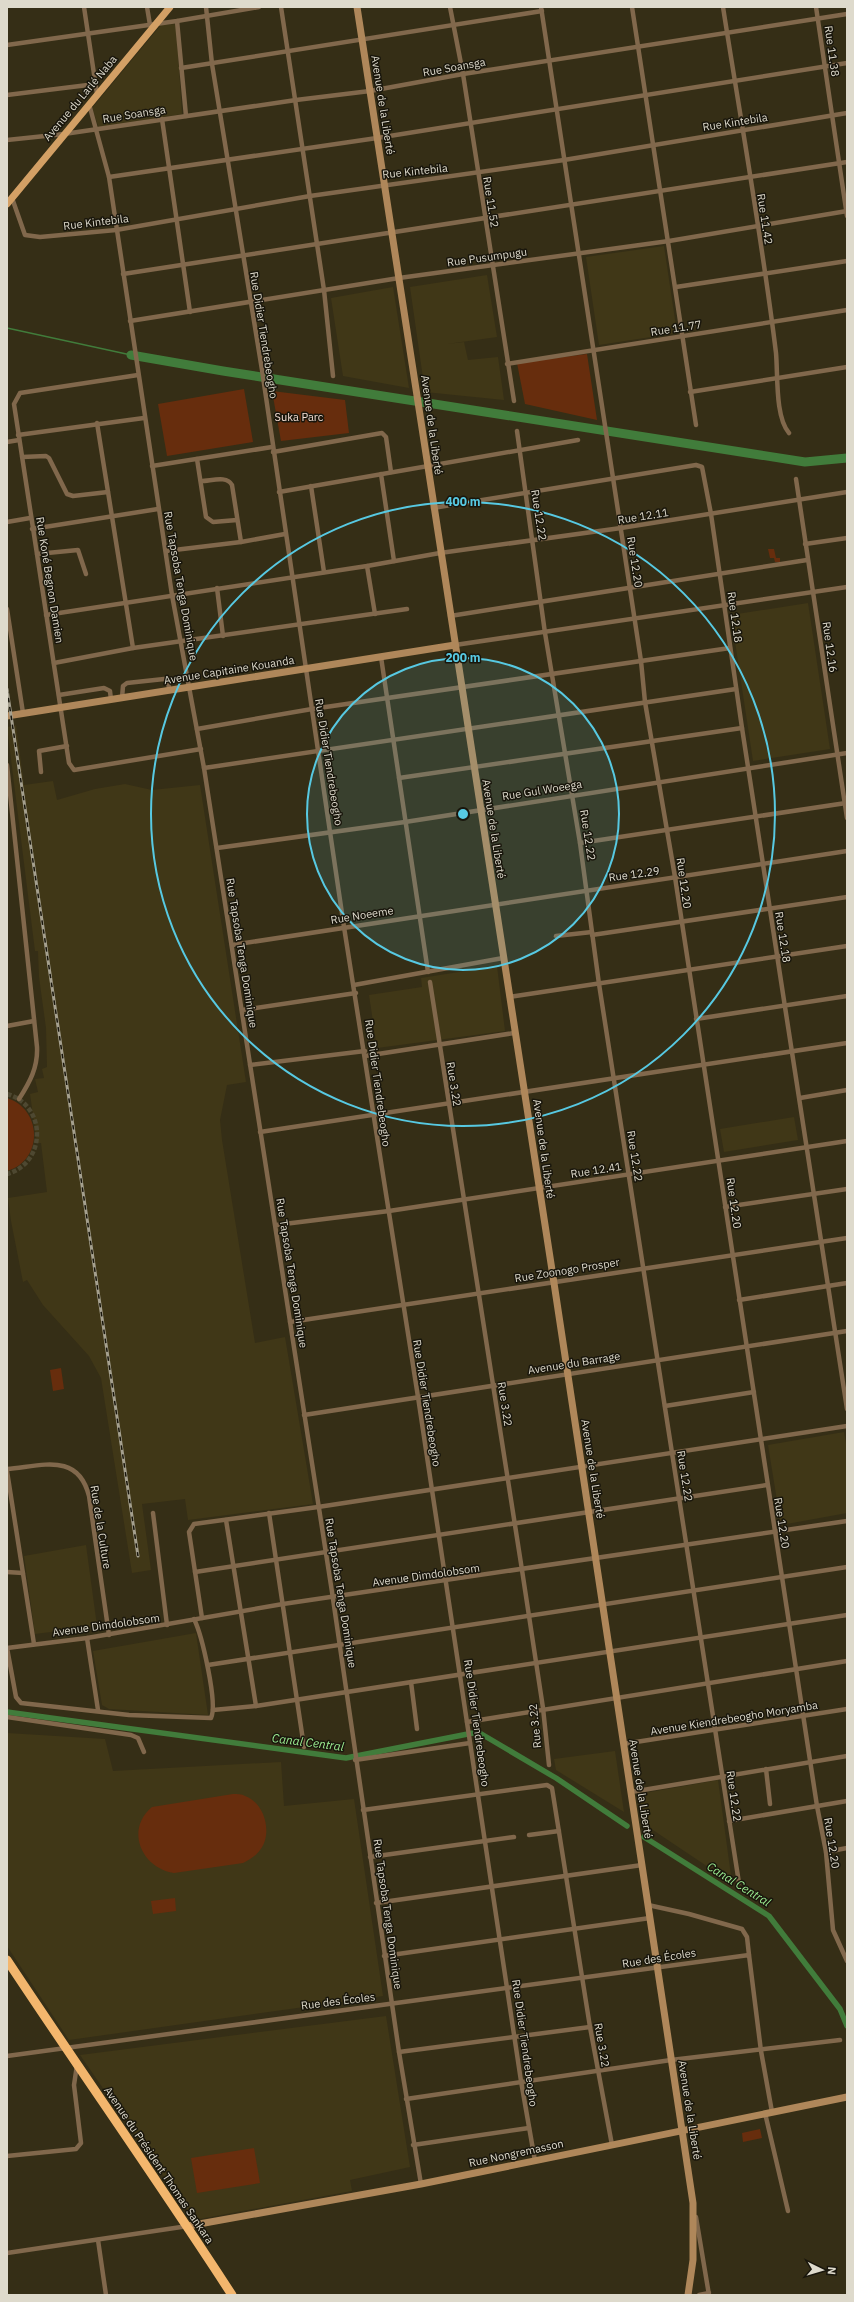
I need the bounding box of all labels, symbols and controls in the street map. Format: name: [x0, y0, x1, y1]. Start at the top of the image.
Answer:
street label: Rue 11.38: [821, 25, 843, 77]
street label: Avenue du Larlé Naba: [40, 52, 120, 144]
street label: Avenue de la Liberté: [368, 54, 398, 156]
street label: Rue Soansga: [422, 55, 487, 79]
street label: Rue Soansga: [102, 102, 167, 126]
street label: Rue Kintebila: [701, 110, 769, 134]
street label: Rue Kintebila: [382, 161, 449, 181]
street label: Rue 11.52: [480, 176, 502, 228]
street label: Rue 11.42: [754, 193, 776, 245]
street label: Rue Kintebila: [63, 211, 130, 233]
street label: Rue Pusumpugu: [446, 244, 528, 270]
street label: Rue Didier Tiendrebeogho: [247, 270, 281, 400]
street label: Rue 11.77: [650, 317, 702, 339]
street label: Avenue de la Liberté: [418, 374, 446, 476]
park label: Suka Parc: [275, 410, 324, 424]
street label: Rue 12.22: [528, 489, 550, 541]
text: 400 m: [445, 494, 481, 509]
street label: Rue 12.11: [617, 505, 670, 527]
street label: Rue Tapsoba Tenga Dominique: [161, 510, 201, 662]
street label: Rue Koné Begnon Damien: [33, 516, 67, 644]
street label: Rue 12.20: [624, 536, 646, 588]
street label: Rue 12.18: [724, 591, 746, 643]
street label: Rue 12.16: [819, 621, 841, 673]
text: 200 m: [445, 650, 481, 665]
street label: Avenue Capitaine Kouanda: [163, 653, 295, 687]
street label: Rue Didier Tiendrebeogho: [312, 697, 346, 827]
street label: Rue Gul Woeega: [501, 777, 583, 803]
street label: Avenue de la Liberté: [479, 778, 509, 880]
centre of rings: [456, 807, 470, 821]
street label: Rue 12.22: [577, 809, 599, 861]
street label: Rue 12.20: [673, 857, 695, 909]
street label: Rue 12.29: [608, 863, 660, 885]
street label: Rue Tapsoba Tenga Dominique: [223, 877, 261, 1029]
street label: Rue Noeeme: [329, 903, 395, 927]
street label: Rue 12.18: [772, 911, 794, 963]
street label: Rue Didier Tiendrebeogho: [362, 1018, 394, 1148]
street label: Rue 3.22: [444, 1061, 464, 1107]
street label: Avenue de la Liberté: [530, 1098, 558, 1200]
street label: Rue 12.22: [624, 1130, 646, 1182]
street label: Rue 12.41: [570, 1159, 623, 1181]
street label: Rue 12.20: [723, 1177, 745, 1229]
street label: Rue Tapsoba Tenga Dominique: [273, 1197, 311, 1349]
street label: Rue Zoonogo Prosper: [514, 1255, 620, 1285]
street label: Rue Didier Tiendrebeogho: [410, 1338, 444, 1468]
street label: Avenue du Barrage: [527, 1349, 621, 1377]
street label: Rue 3.22: [495, 1381, 515, 1427]
street label: Avenue de la Liberté: [578, 1418, 608, 1520]
street label: Rue 12.22: [674, 1450, 696, 1502]
street label: Rue de la Culture: [87, 1484, 115, 1570]
street label: Rue 12.20: [771, 1497, 793, 1549]
street label: Rue Tapsoba Tenga Dominique: [322, 1517, 360, 1669]
street label: Avenue Dimdolobsom: [371, 1561, 481, 1589]
street label: Avenue Dimdolobsom: [51, 1611, 161, 1639]
street label: Rue Didier Tiendrebeogho: [461, 1658, 493, 1788]
street label: Avenue Kiendrebeogho Moryamba: [649, 1698, 819, 1738]
street label: Rue 3.22: [526, 1703, 544, 1749]
water label: Canal Central: [271, 1730, 346, 1754]
street label: Avenue de la Liberté: [626, 1738, 656, 1840]
street label: Rue 12.22: [723, 1770, 745, 1822]
street label: Rue 12.20: [821, 1817, 843, 1869]
street label: Rue Tapsoba Tenga Dominique: [371, 1838, 405, 1990]
water label: Canal Central: [704, 1858, 774, 1910]
street label: Rue des Écoles: [621, 1945, 697, 1971]
street label: Rue Didier Tiendrebeogho: [509, 1978, 541, 2108]
street label: Rue des Écoles: [300, 1990, 376, 2012]
street label: Rue 3.22: [591, 2022, 613, 2068]
street label: Avenue de la Liberté: [675, 2059, 705, 2161]
street label: Avenue du Président Thomas Sankara: [101, 2084, 217, 2246]
street label: Rue Nongremasson: [467, 2136, 565, 2170]
north arrow: [802, 2250, 842, 2290]
text: N: [825, 2266, 839, 2275]

